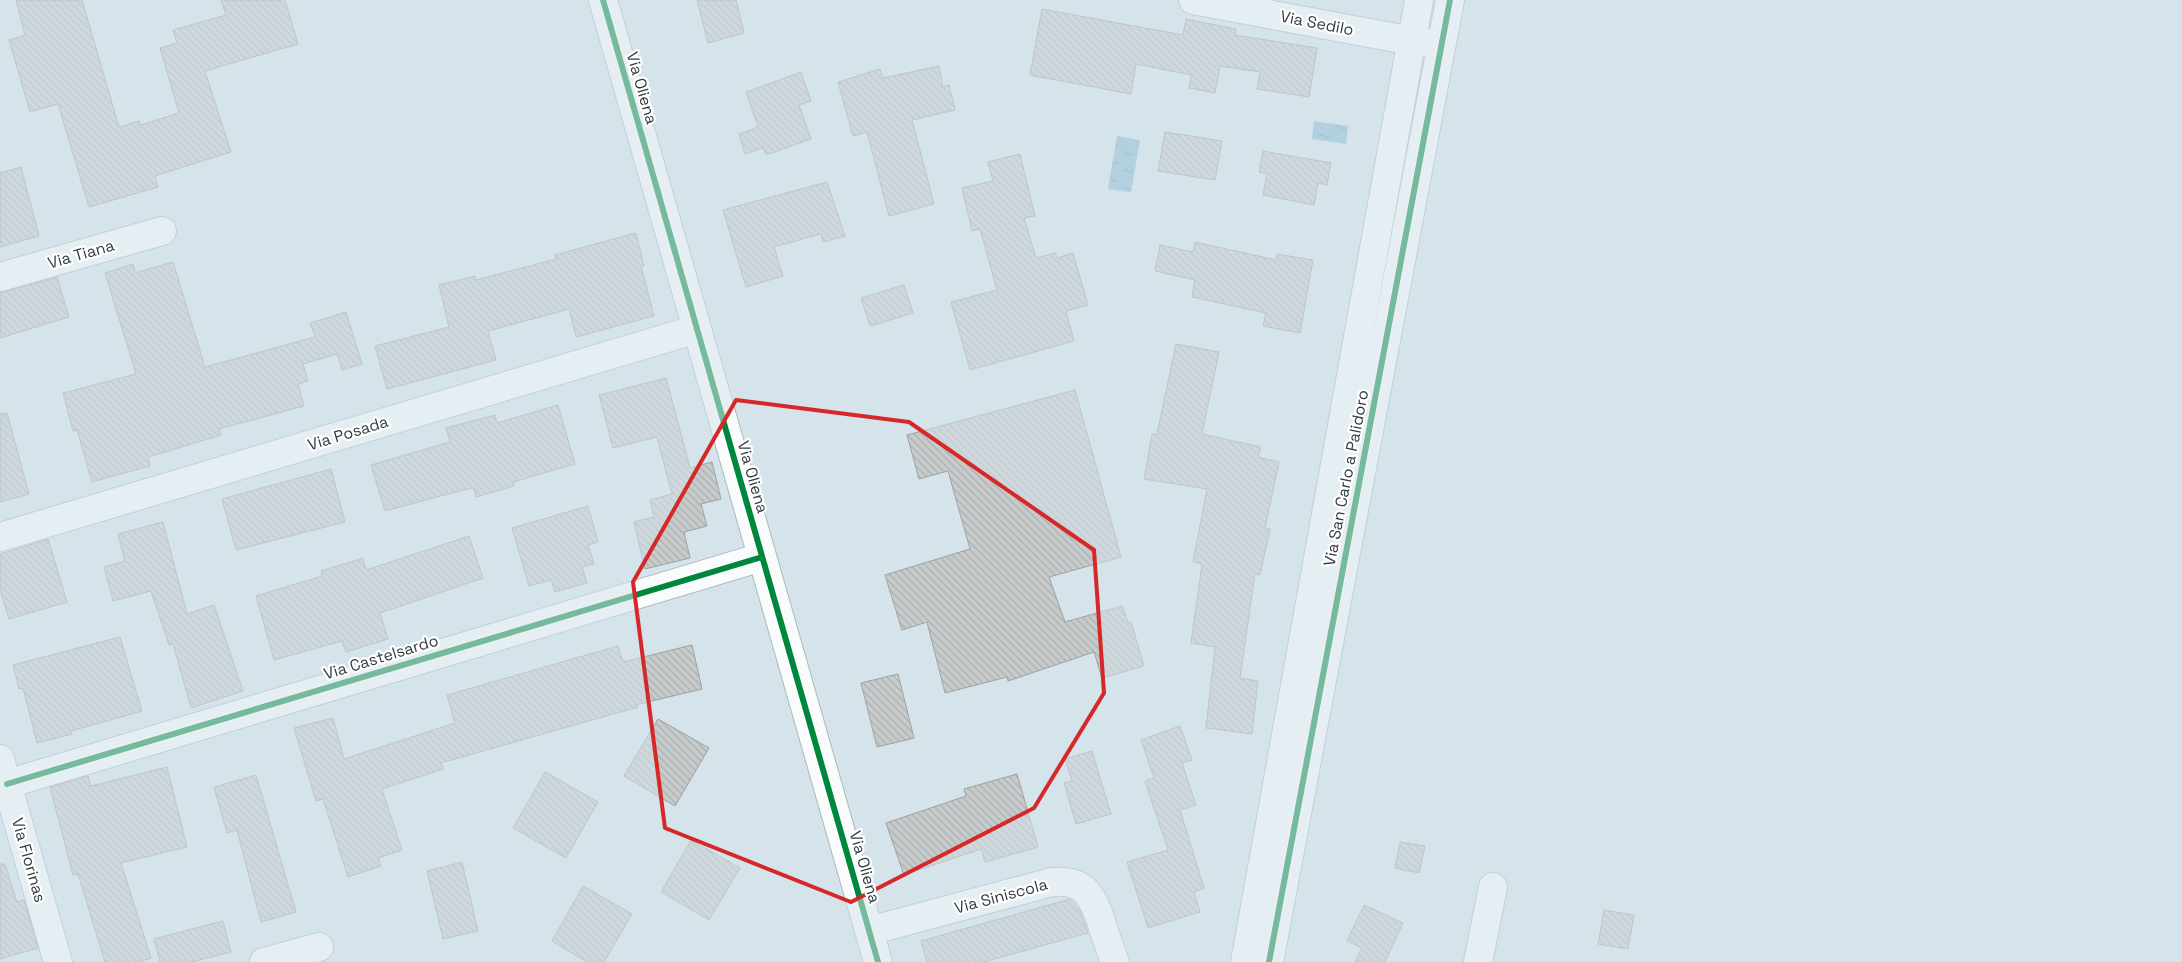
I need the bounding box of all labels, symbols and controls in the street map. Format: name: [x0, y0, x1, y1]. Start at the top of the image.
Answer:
street label: Via Sedilo: [1278, 6, 1356, 40]
street label: Via Oliena: [622, 49, 662, 127]
street label: Via Tiana: [45, 235, 117, 273]
street label: Via San Carlo a Palidoro: [1319, 388, 1373, 568]
street label: Via Posada: [305, 411, 391, 455]
street label: Via Oliena: [733, 438, 773, 516]
street label: Via Castelsardo: [321, 630, 441, 684]
street label: Via Florinas: [7, 815, 51, 905]
street label: Via Oliena: [845, 828, 885, 906]
street label: Via Siniscola: [952, 873, 1050, 919]

